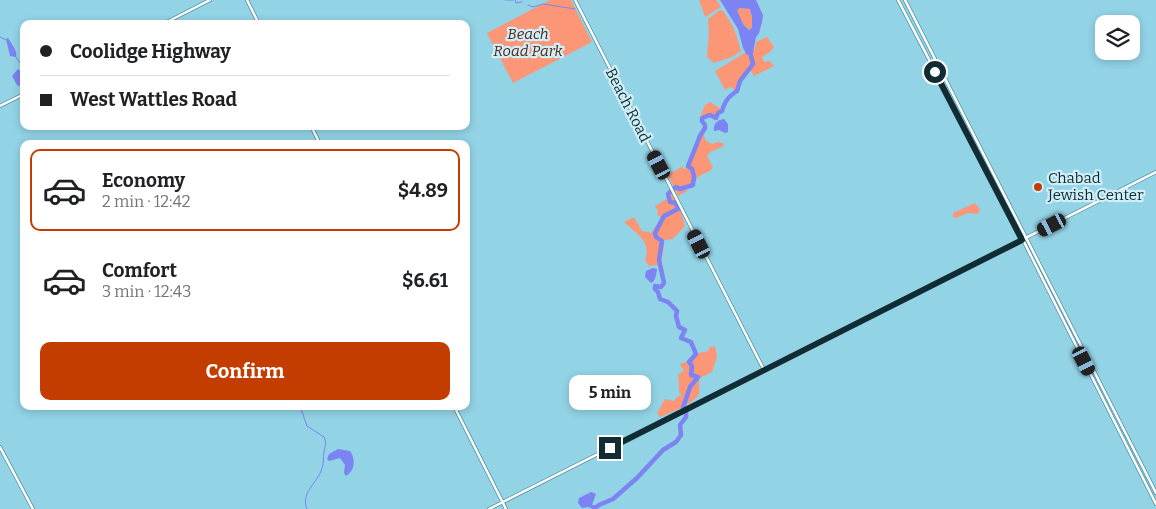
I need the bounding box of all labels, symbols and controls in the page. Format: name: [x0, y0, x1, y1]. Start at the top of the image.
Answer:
map controls: [1095, 15, 1140, 60]
button: layers: [1095, 15, 1140, 60]
park label: Beach Road Park: [493, 25, 564, 60]
text: Coolidge Highway: [70, 40, 231, 63]
route start: [924, 61, 946, 83]
street label: Beach Road: [602, 65, 654, 145]
text: West Wattles Road: [70, 88, 237, 111]
car: [645, 148, 672, 182]
icon: car: [42, 168, 87, 213]
text: Economy: [102, 169, 185, 192]
place label: Chabad Jewish Center: [1047, 169, 1144, 204]
text: $4.89: [398, 179, 448, 202]
marker: Chabad Jewish Center: [1032, 181, 1044, 193]
text: 2 min · 12:42: [102, 192, 190, 211]
car: [1035, 212, 1068, 238]
car: [685, 227, 712, 261]
icon: car: [42, 258, 87, 303]
text: Comfort: [102, 259, 177, 282]
text: $6.61: [402, 269, 448, 292]
text: 3 min · 12:43: [102, 282, 191, 301]
button: Confirm: [40, 342, 450, 400]
car: [1070, 344, 1097, 378]
callout: 5 min: [569, 376, 651, 410]
text: 5 min: [589, 383, 631, 402]
route end: [599, 437, 621, 459]

